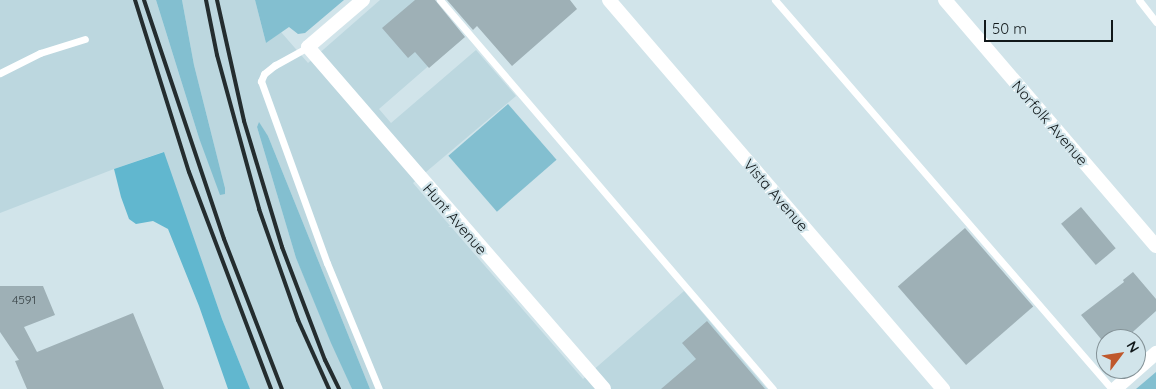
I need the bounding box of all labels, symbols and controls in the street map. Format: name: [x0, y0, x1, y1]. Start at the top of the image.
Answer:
scale bar: [986, 10, 1115, 42]
text: 50 m: [992, 19, 1027, 38]
street label: Norfolk Avenue: [1008, 77, 1092, 169]
street label: Vista Avenue: [740, 155, 812, 235]
street label: Hunt Avenue: [419, 180, 491, 258]
house number: 4591: [12, 293, 36, 307]
north arrow: [1096, 329, 1146, 379]
text: N: [1123, 338, 1143, 356]

